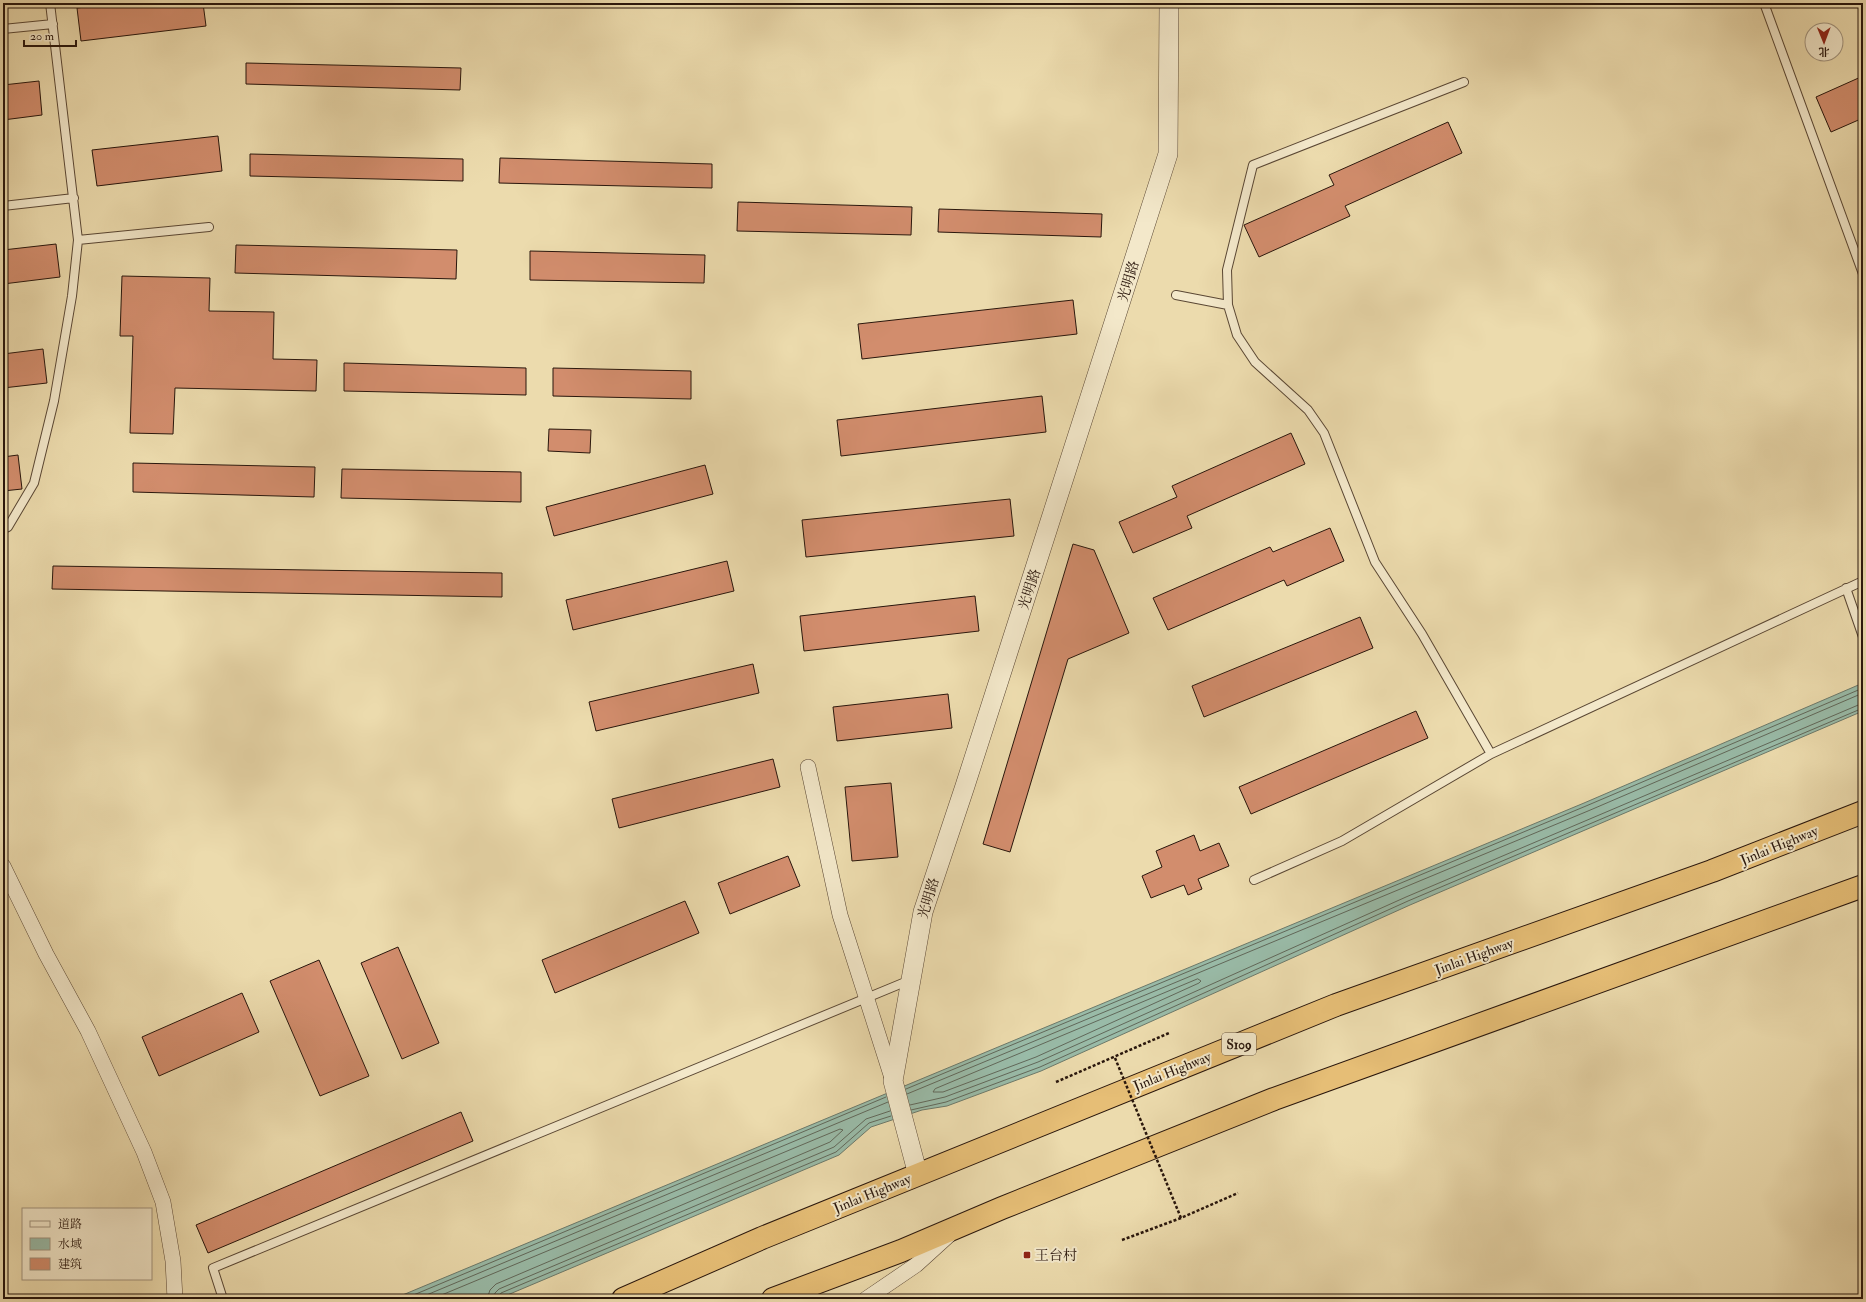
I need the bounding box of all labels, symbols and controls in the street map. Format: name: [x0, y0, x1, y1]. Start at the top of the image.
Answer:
scale bar: [24, 22, 76, 48]
north arrow: [1804, 22, 1844, 62]
text: 20 m: [30, 29, 55, 44]
text: 北: [1819, 45, 1830, 58]
street label: 光明路: [1114, 259, 1143, 304]
street label: 光明路: [1015, 567, 1044, 612]
street label: Jinlai Highway: [1737, 822, 1822, 870]
street label: 光明路: [914, 876, 943, 921]
street label: Jinlai Highway: [1432, 934, 1517, 980]
road number: S109: [1222, 1033, 1256, 1055]
street label: Jinlai Highway: [1130, 1048, 1215, 1096]
street label: Jinlai Highway: [830, 1170, 915, 1218]
legend: [22, 1208, 152, 1280]
text: 道路: [58, 1217, 82, 1232]
text: 水域: [58, 1237, 82, 1252]
place label: 王台村: [1035, 1247, 1077, 1264]
marker: 王台村: [1022, 1250, 1032, 1260]
text: 建筑: [58, 1257, 82, 1272]

